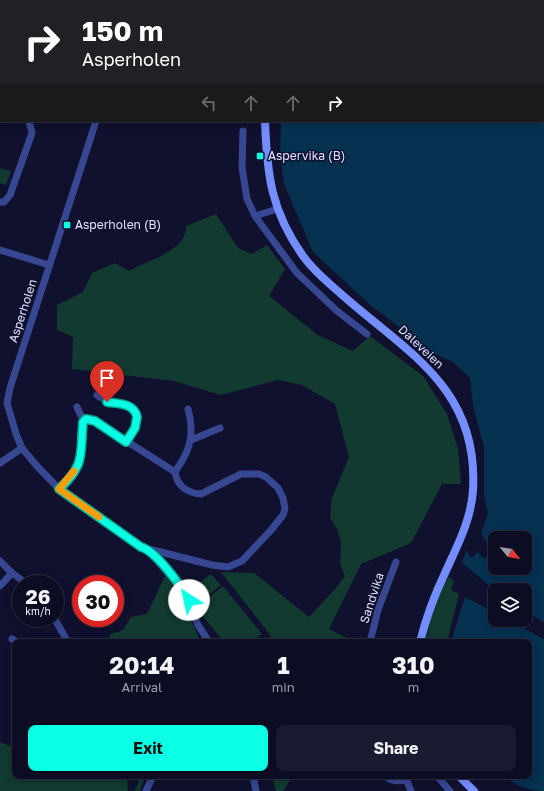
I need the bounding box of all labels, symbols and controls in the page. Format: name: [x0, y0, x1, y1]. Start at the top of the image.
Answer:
text: 150 m: [82, 14, 163, 47]
icon: right: [16, 16, 68, 68]
text: Asperholen: [82, 48, 181, 70]
icon: left: [198, 92, 220, 114]
icon: ahead: [240, 92, 262, 114]
icon: ahead: [282, 92, 304, 114]
icon: right: [324, 92, 346, 114]
place label: Aspervika (B): [268, 148, 345, 163]
marker: Aspervika (B): [255, 151, 265, 161]
place label: Asperholen (B): [75, 217, 161, 232]
marker: Asperholen (B): [62, 220, 72, 230]
street label: Asperholen: [5, 277, 40, 345]
street label: Daleveien: [396, 322, 447, 371]
pin: [90, 361, 124, 402]
icon: arrive: [96, 367, 118, 389]
north arrow: [488, 531, 532, 575]
map controls: [488, 531, 532, 627]
street label: Sandvika: [356, 571, 387, 625]
speed limit sign: 30: [72, 575, 124, 627]
position arrow: [168, 579, 210, 621]
button: layers: [488, 583, 532, 627]
text: 26: [26, 584, 50, 608]
text: km/h: [25, 605, 51, 617]
text: 20:14: [109, 650, 175, 679]
text: 1: [277, 650, 290, 679]
text: 310: [392, 650, 435, 679]
text: Arrival: [122, 679, 162, 695]
text: min: [272, 679, 295, 695]
text: m: [408, 679, 419, 695]
button: Exit: [28, 725, 268, 771]
button: Share: [276, 725, 516, 771]

